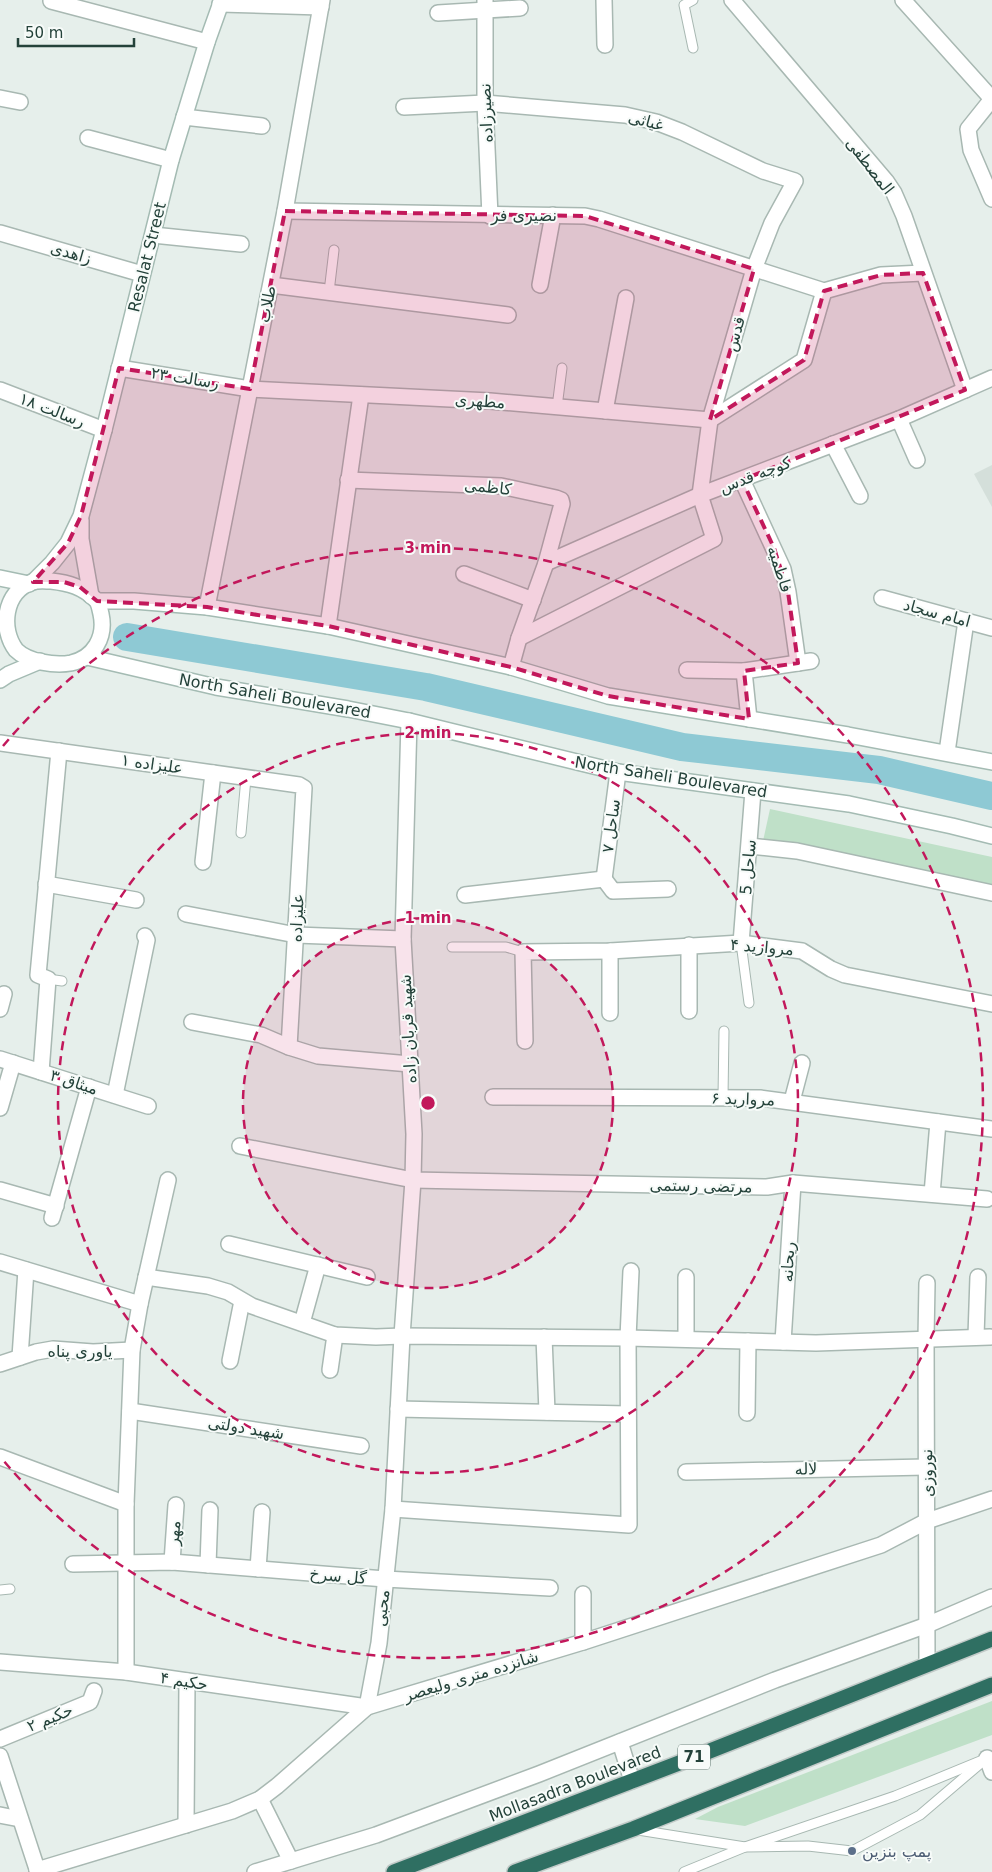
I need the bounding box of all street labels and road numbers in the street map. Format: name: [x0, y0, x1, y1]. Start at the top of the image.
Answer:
street label: نصیرزاده: [475, 83, 498, 143]
street label: غیاثی: [626, 107, 666, 135]
street label: المصطفی: [842, 134, 898, 198]
street label: Resalat Street: [124, 200, 170, 314]
street label: نصیری فر: [490, 206, 557, 226]
street label: زاهدی: [48, 238, 94, 269]
street label: طلاب: [254, 284, 280, 324]
street label: قدس: [721, 314, 749, 354]
street label: رسالت ۲۳: [149, 363, 220, 394]
street label: رسالت ۱۸: [16, 389, 88, 432]
street label: مطهری: [454, 390, 506, 413]
street label: کوچه قدس: [717, 453, 794, 498]
street label: کاظمی: [463, 475, 513, 499]
street label: فاطمیه: [764, 543, 796, 595]
street label: امام سجاد: [901, 595, 973, 631]
street label: North Saheli Boulevared: [178, 670, 372, 722]
street label: علیزاده ۱: [120, 750, 184, 779]
street label: North Saheli Boulevared: [573, 752, 769, 802]
street label: ساحل ۷: [598, 798, 624, 854]
street label: ساحل 5: [736, 838, 760, 896]
street label: علیزاده: [286, 893, 309, 943]
street label: مروارید ۴: [729, 935, 795, 960]
street label: شهید قربان زاده: [396, 974, 421, 1084]
street label: میثاق ۳: [48, 1065, 100, 1099]
street label: مروارید ۶: [711, 1088, 775, 1111]
street label: مرتضی رستمی: [649, 1176, 753, 1197]
street label: ریحانه: [777, 1241, 800, 1283]
street label: یاوری پناه: [48, 1342, 112, 1362]
street label: شهید دولتی: [206, 1413, 286, 1444]
street label: نوروزی: [917, 1449, 938, 1497]
street label: لاله: [795, 1459, 817, 1479]
street label: مهر: [164, 1520, 185, 1547]
street label: گل سرخ: [308, 1564, 368, 1589]
street label: محبی: [371, 1589, 393, 1627]
street label: شانزده متری ولیعصر: [400, 1646, 541, 1707]
street label: حکیم ۴: [159, 1668, 209, 1694]
street label: حکیم ۲: [24, 1700, 76, 1736]
street label: Mollasadra Boulevared: [486, 1742, 664, 1826]
road number: 71: [678, 1744, 710, 1770]

